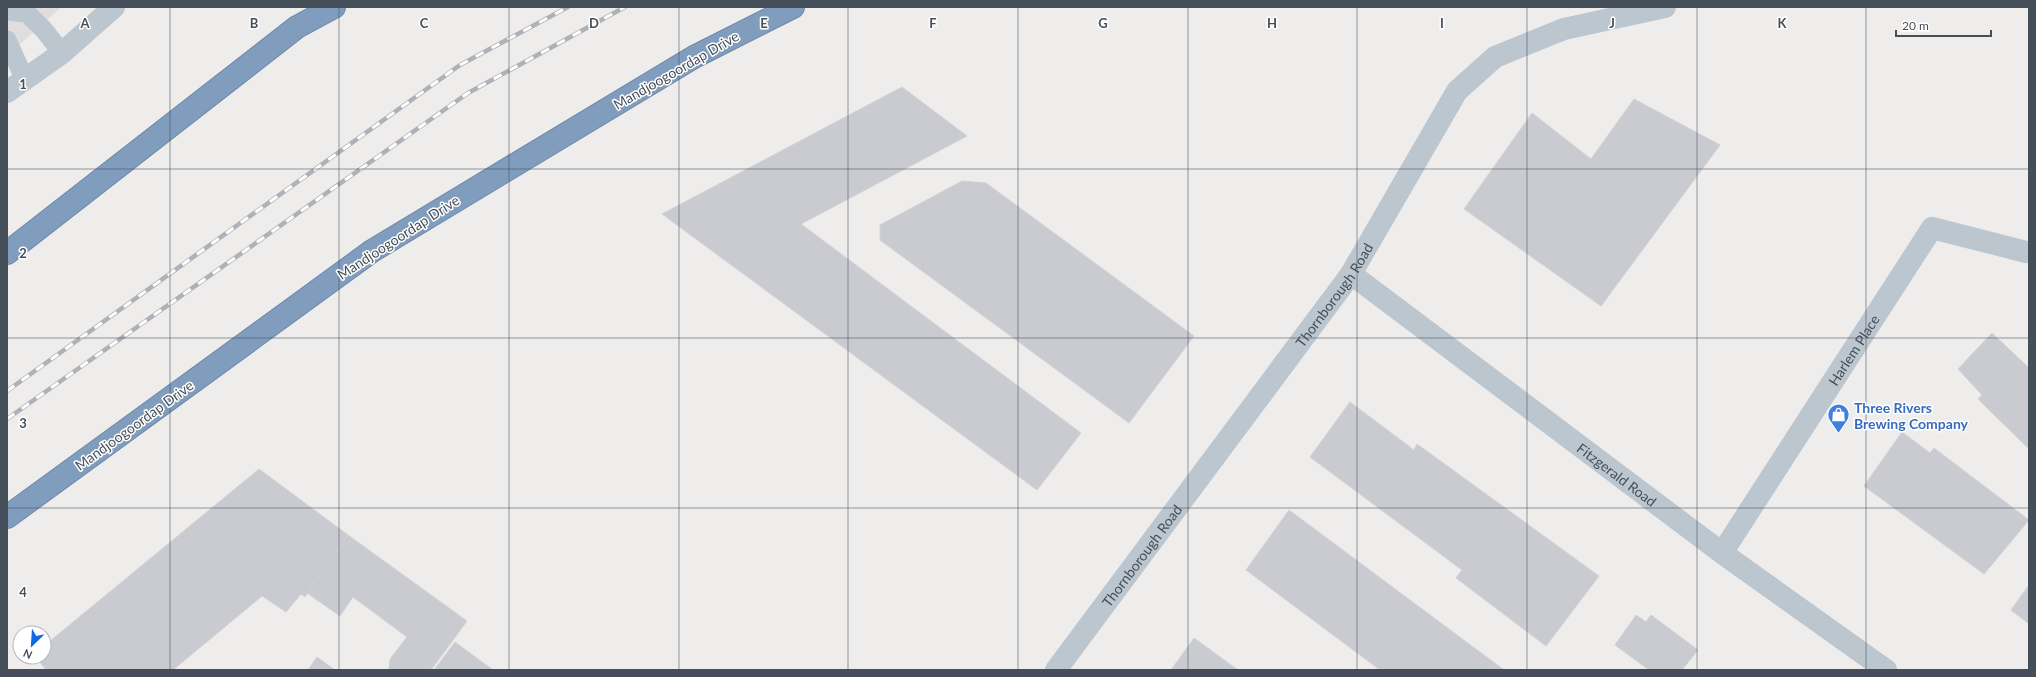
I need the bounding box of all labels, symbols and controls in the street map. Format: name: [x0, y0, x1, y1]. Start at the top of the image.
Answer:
scale bar: [1896, 12, 1991, 38]
text: A: [79, 15, 90, 31]
text: B: [250, 15, 259, 31]
text: C: [420, 15, 429, 31]
text: D: [589, 15, 599, 31]
text: E: [760, 15, 768, 31]
text: F: [929, 15, 937, 31]
text: G: [1098, 15, 1108, 31]
text: H: [1267, 15, 1277, 31]
text: I: [1440, 15, 1444, 31]
text: J: [1609, 15, 1615, 31]
text: K: [1778, 15, 1788, 31]
text: 20 m: [1902, 18, 1929, 33]
street label: Mandjoogoordap Drive: [610, 27, 742, 113]
text: 1: [19, 76, 27, 92]
street label: Mandjoogoordap Drive: [334, 191, 462, 283]
street label: Thornborough Road: [1291, 240, 1376, 350]
text: 2: [19, 245, 27, 261]
street label: Harlem Place: [1824, 311, 1882, 388]
street label: Mandjoogoordap Drive: [72, 376, 196, 474]
place label: Three Rivers Brewing Company: [1854, 399, 1969, 432]
shop icon: Three Rivers Brewing Company: [1826, 402, 1852, 435]
text: 3: [19, 415, 27, 431]
street label: Fitzgerald Road: [1574, 439, 1660, 509]
street label: Thornborough Road: [1098, 501, 1185, 610]
text: 4: [19, 584, 27, 600]
north arrow: [12, 625, 52, 665]
text: N: [21, 647, 34, 662]

